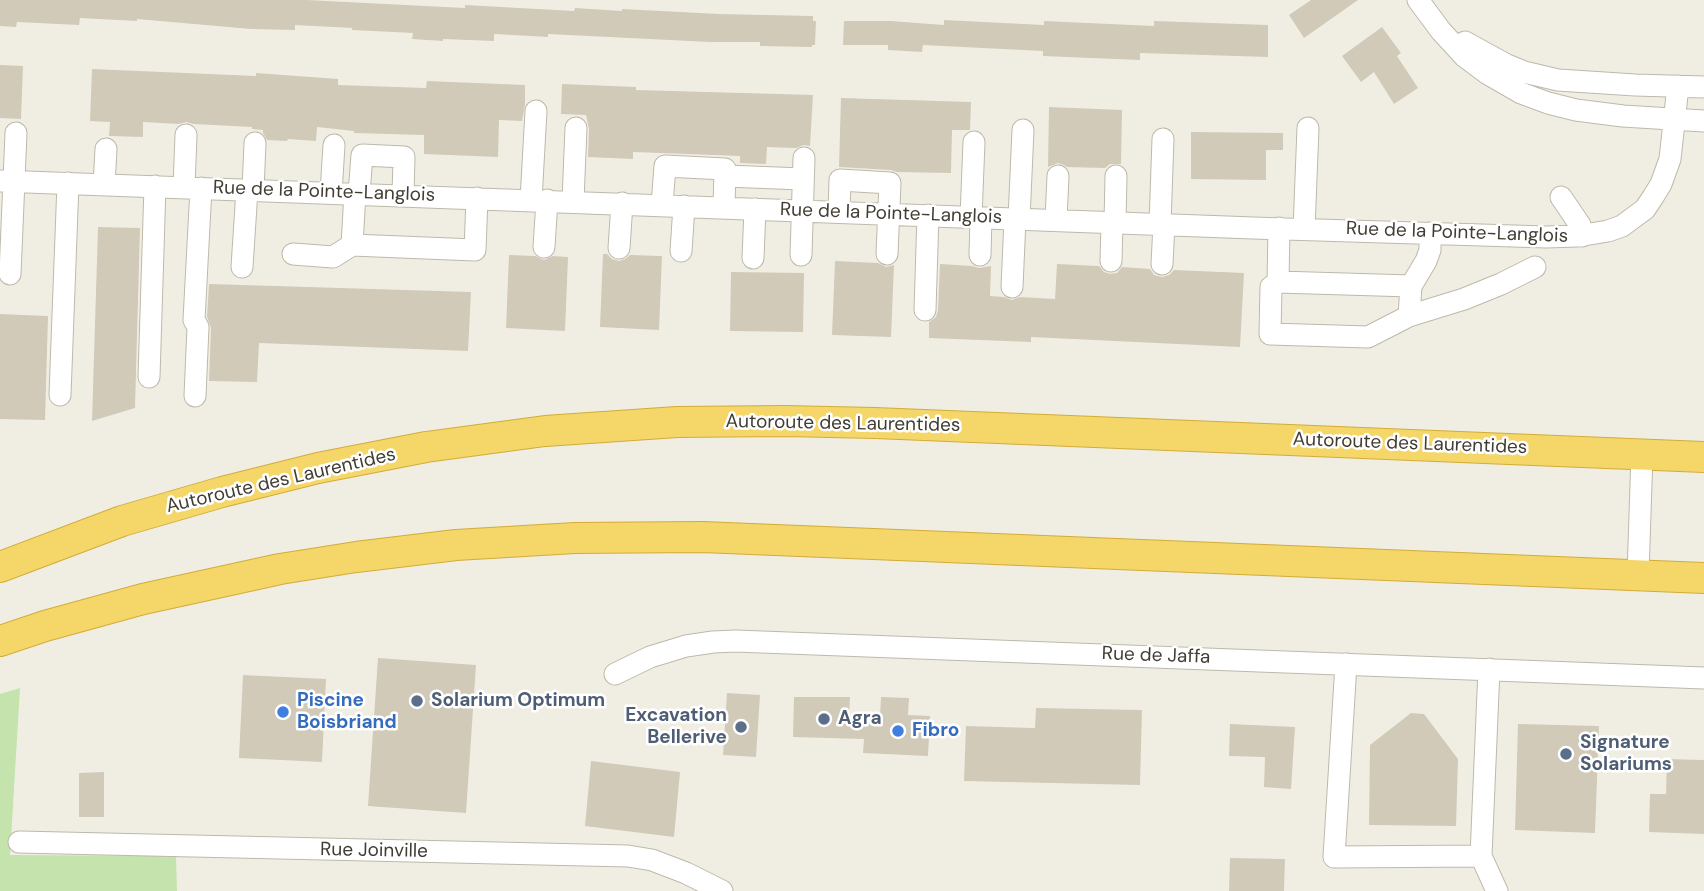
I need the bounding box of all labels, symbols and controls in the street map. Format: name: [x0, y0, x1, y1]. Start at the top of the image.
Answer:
street label: Rue de la Pointe-Langlois: [213, 177, 435, 207]
street label: Rue de la Pointe-Langlois: [780, 199, 1002, 229]
street label: Rue de la Pointe-Langlois: [1346, 218, 1568, 248]
street label: Autoroute des Laurentides: [725, 411, 961, 437]
street label: Autoroute des Laurentides: [1292, 429, 1528, 459]
street label: Autoroute des Laurentides: [164, 443, 398, 519]
street label: Rue de Jaffa: [1101, 643, 1211, 669]
place label: Piscine Boisbriand: [297, 690, 397, 734]
place label: Solarium Optimum: [431, 690, 605, 712]
marker: Solarium Optimum: [409, 693, 425, 709]
marker: Piscine Boisbriand: [275, 704, 291, 720]
place label: Excavation Bellerive: [625, 705, 727, 749]
place label: Agra: [838, 708, 882, 730]
marker: Agra: [816, 711, 832, 727]
marker: Excavation Bellerive: [733, 719, 749, 735]
place label: Fibro: [912, 720, 959, 742]
marker: Fibro: [890, 723, 906, 739]
place label: Signature Solariums: [1580, 732, 1672, 776]
marker: Signature Solariums: [1558, 746, 1574, 762]
street label: Rue Joinville: [320, 839, 428, 863]

